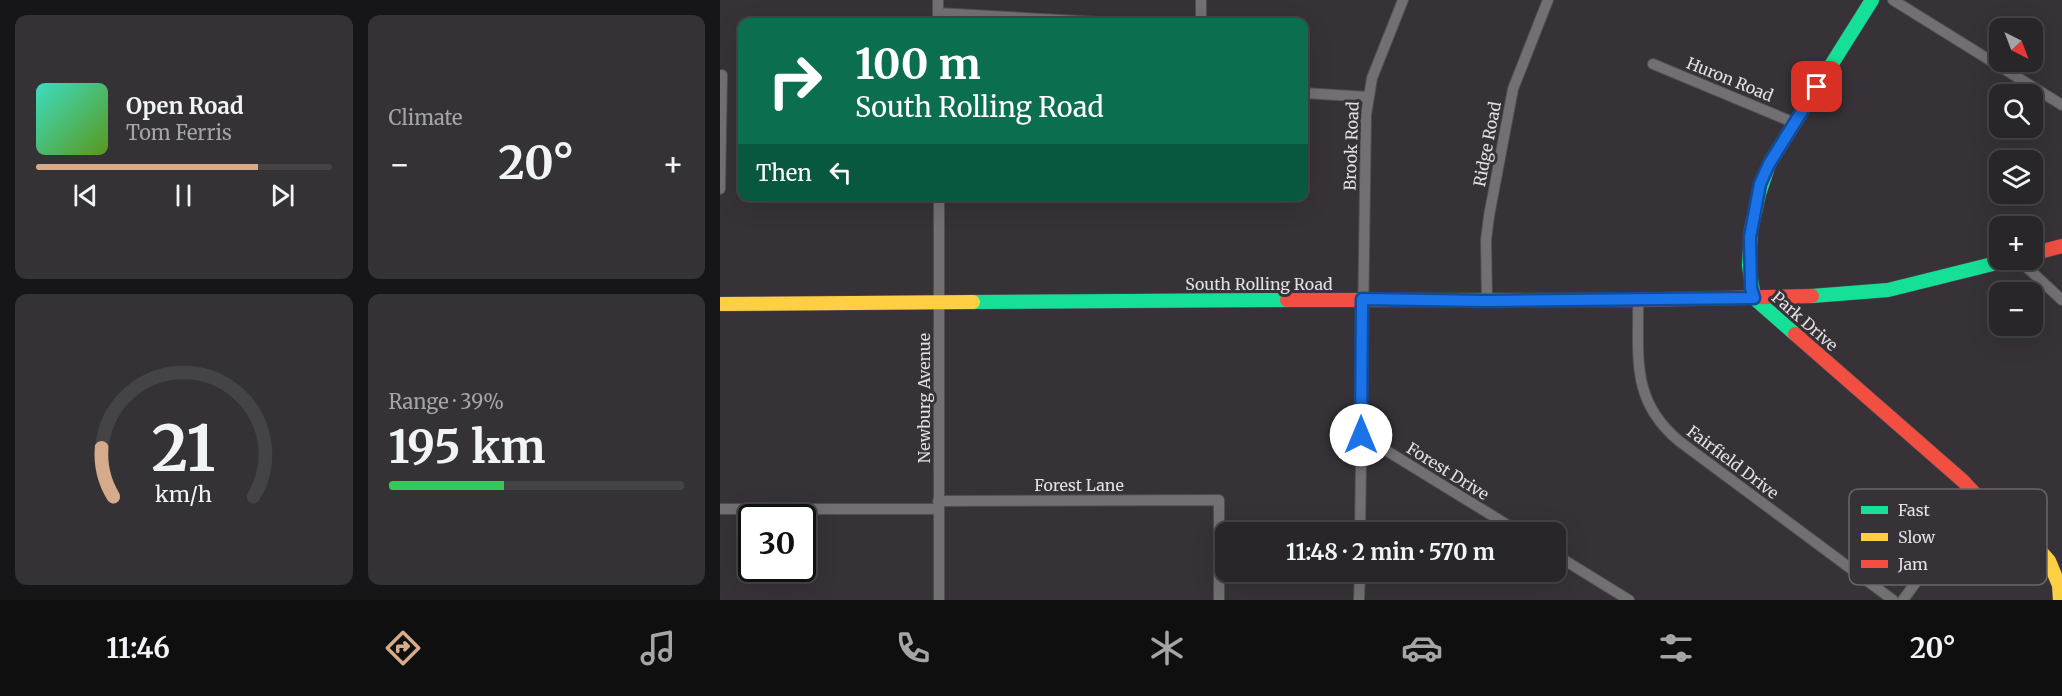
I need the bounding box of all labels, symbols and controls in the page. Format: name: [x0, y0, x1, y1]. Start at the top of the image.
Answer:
north arrow: [1989, 18, 2043, 72]
map controls: [1989, 18, 2043, 336]
text: 100 m: [855, 38, 981, 90]
icon: right: [756, 42, 834, 120]
street label: Huron Road: [1684, 53, 1777, 106]
pin: [1791, 61, 1842, 112]
icon: arrive: [1800, 70, 1833, 103]
button: search: [1989, 84, 2043, 138]
text: South Rolling Road: [855, 90, 1104, 124]
text: Open Road: [126, 92, 244, 120]
street label: Ridge Road: [1469, 99, 1505, 188]
street label: Brook Road: [1339, 101, 1363, 191]
text: Climate: [389, 105, 463, 130]
text: Tom Ferris: [126, 120, 232, 145]
text: 20°: [498, 135, 574, 191]
text: −: [389, 144, 411, 185]
text: +: [662, 144, 684, 185]
button: layers: [1989, 150, 2043, 204]
icon: left: [824, 156, 857, 189]
text: Then: [756, 159, 812, 187]
icon: previous: [69, 179, 102, 212]
icon: pause: [167, 179, 200, 212]
icon: next: [266, 179, 299, 212]
button: +: [1989, 216, 2043, 270]
street label: South Rolling Road: [1185, 274, 1333, 294]
button: −: [1989, 282, 2043, 336]
street label: Park Drive: [1768, 287, 1842, 355]
street label: Newburg Avenue: [914, 333, 934, 463]
text: Range · 39%: [389, 389, 504, 414]
position arrow: [1329, 403, 1393, 467]
text: 21: [152, 410, 216, 488]
text: 195 km: [389, 419, 546, 475]
street label: Fairfield Drive: [1683, 421, 1783, 503]
street label: Forest Drive: [1403, 438, 1493, 504]
street label: Forest Lane: [1034, 475, 1124, 495]
text: km/h: [155, 481, 212, 508]
legend: [1849, 489, 2047, 585]
text: Fast: [1898, 500, 1931, 520]
speed limit sign: 30: [738, 504, 816, 582]
text: Slow: [1898, 527, 1936, 547]
text: 11:48 · 2 min · 570 m: [1286, 538, 1495, 566]
text: Jam: [1897, 554, 1928, 574]
icon: directions: [382, 627, 424, 669]
icon: music: [637, 627, 679, 669]
icon: phone: [892, 627, 934, 669]
icon: climate: [1146, 627, 1188, 669]
icon: car: [1401, 627, 1443, 669]
icon: filters: [1655, 627, 1697, 669]
text: 11:46: [106, 631, 170, 665]
text: 20°: [1910, 631, 1956, 665]

